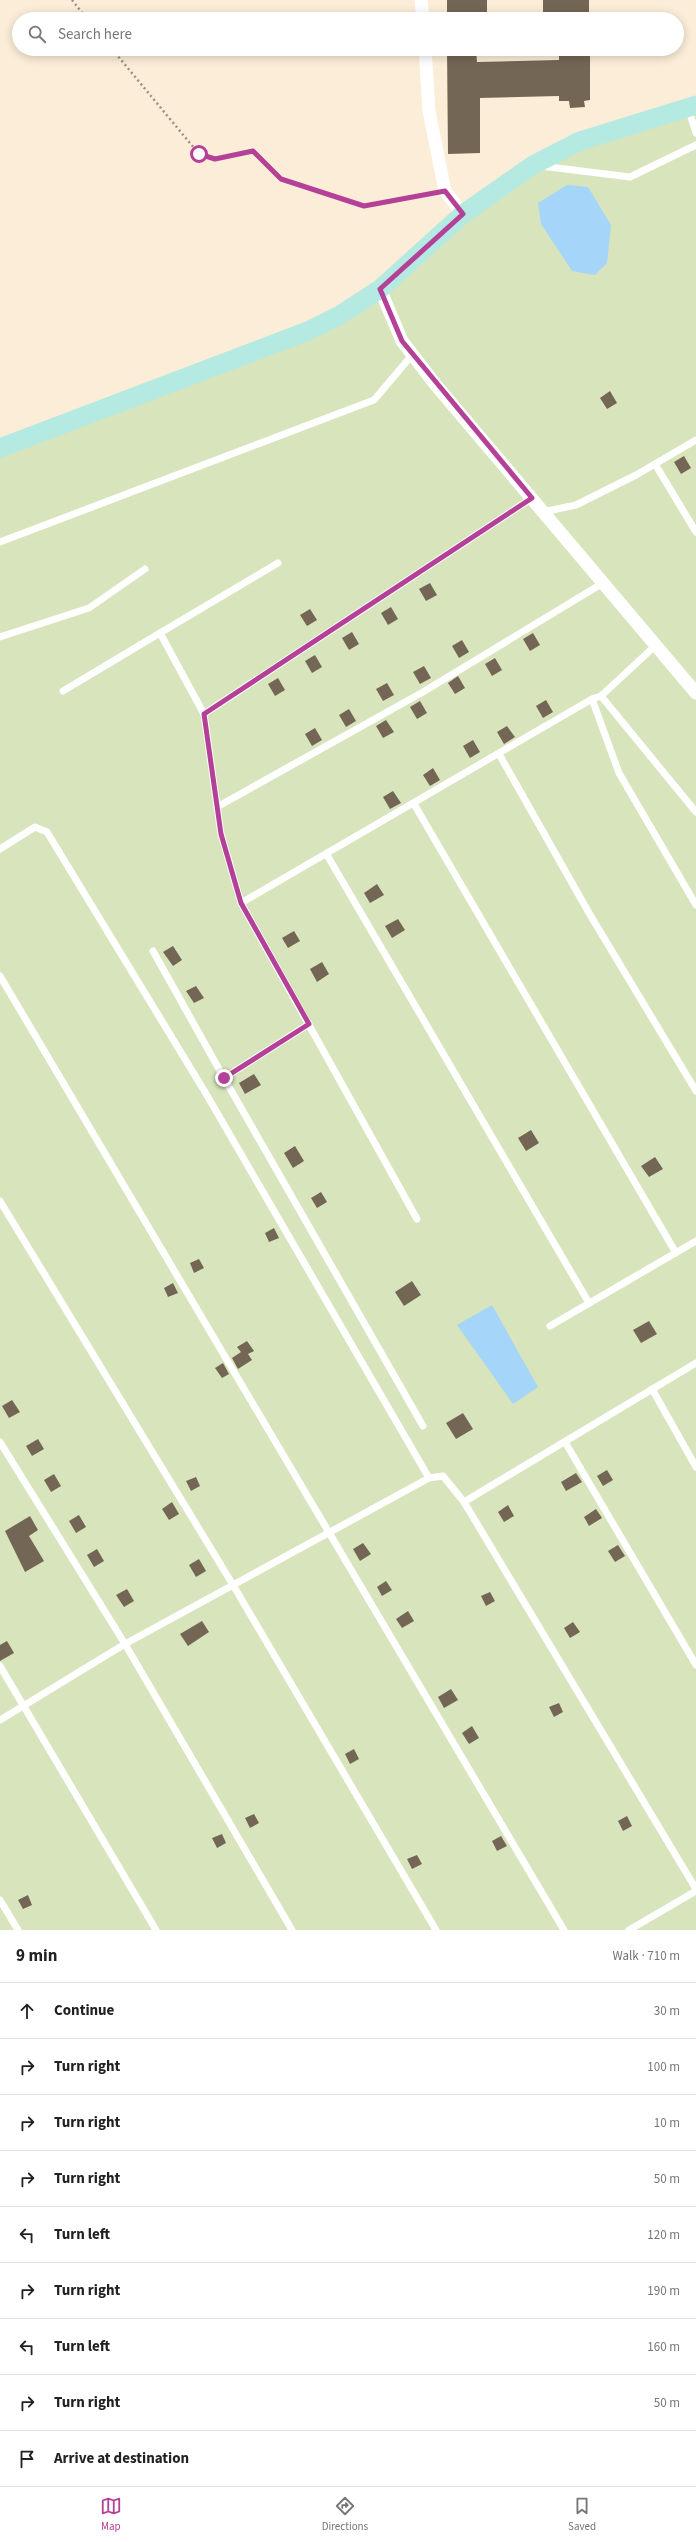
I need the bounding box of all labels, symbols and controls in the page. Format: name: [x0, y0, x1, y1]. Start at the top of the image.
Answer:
search box: [12, 12, 684, 56]
icon: search: [26, 23, 48, 45]
text: Search here: [58, 24, 132, 45]
route start: [190, 145, 208, 163]
route end: [215, 1069, 233, 1087]
text: 9 min: [16, 1944, 57, 1968]
text: Walk · 710 m: [612, 1947, 680, 1965]
icon: ahead: [16, 2000, 38, 2022]
text: Continue: [54, 2000, 114, 2021]
text: 30 m: [654, 2002, 680, 2020]
icon: right: [16, 2056, 38, 2078]
text: Turn right: [54, 2056, 120, 2077]
text: 100 m: [647, 2058, 680, 2076]
icon: right: [16, 2112, 38, 2134]
text: Turn right: [54, 2112, 120, 2133]
text: 10 m: [654, 2114, 680, 2132]
icon: right: [16, 2168, 38, 2190]
text: Turn right: [54, 2168, 120, 2189]
text: 50 m: [654, 2170, 680, 2188]
icon: left: [16, 2224, 38, 2246]
text: Turn left: [54, 2224, 110, 2245]
text: 120 m: [647, 2226, 680, 2244]
icon: right: [16, 2280, 38, 2302]
text: Turn right: [54, 2280, 120, 2301]
text: 190 m: [647, 2282, 680, 2300]
icon: left: [16, 2336, 38, 2358]
text: Turn left: [54, 2336, 110, 2357]
text: 160 m: [647, 2338, 680, 2356]
icon: right: [16, 2392, 38, 2414]
text: Turn right: [54, 2392, 120, 2413]
text: 50 m: [654, 2394, 680, 2412]
icon: arrive: [16, 2448, 38, 2470]
text: Arrive at destination: [54, 2448, 189, 2469]
tab: Map: [100, 2495, 122, 2534]
tab: Directions: [322, 2495, 368, 2534]
tab: Saved: [568, 2495, 596, 2534]

